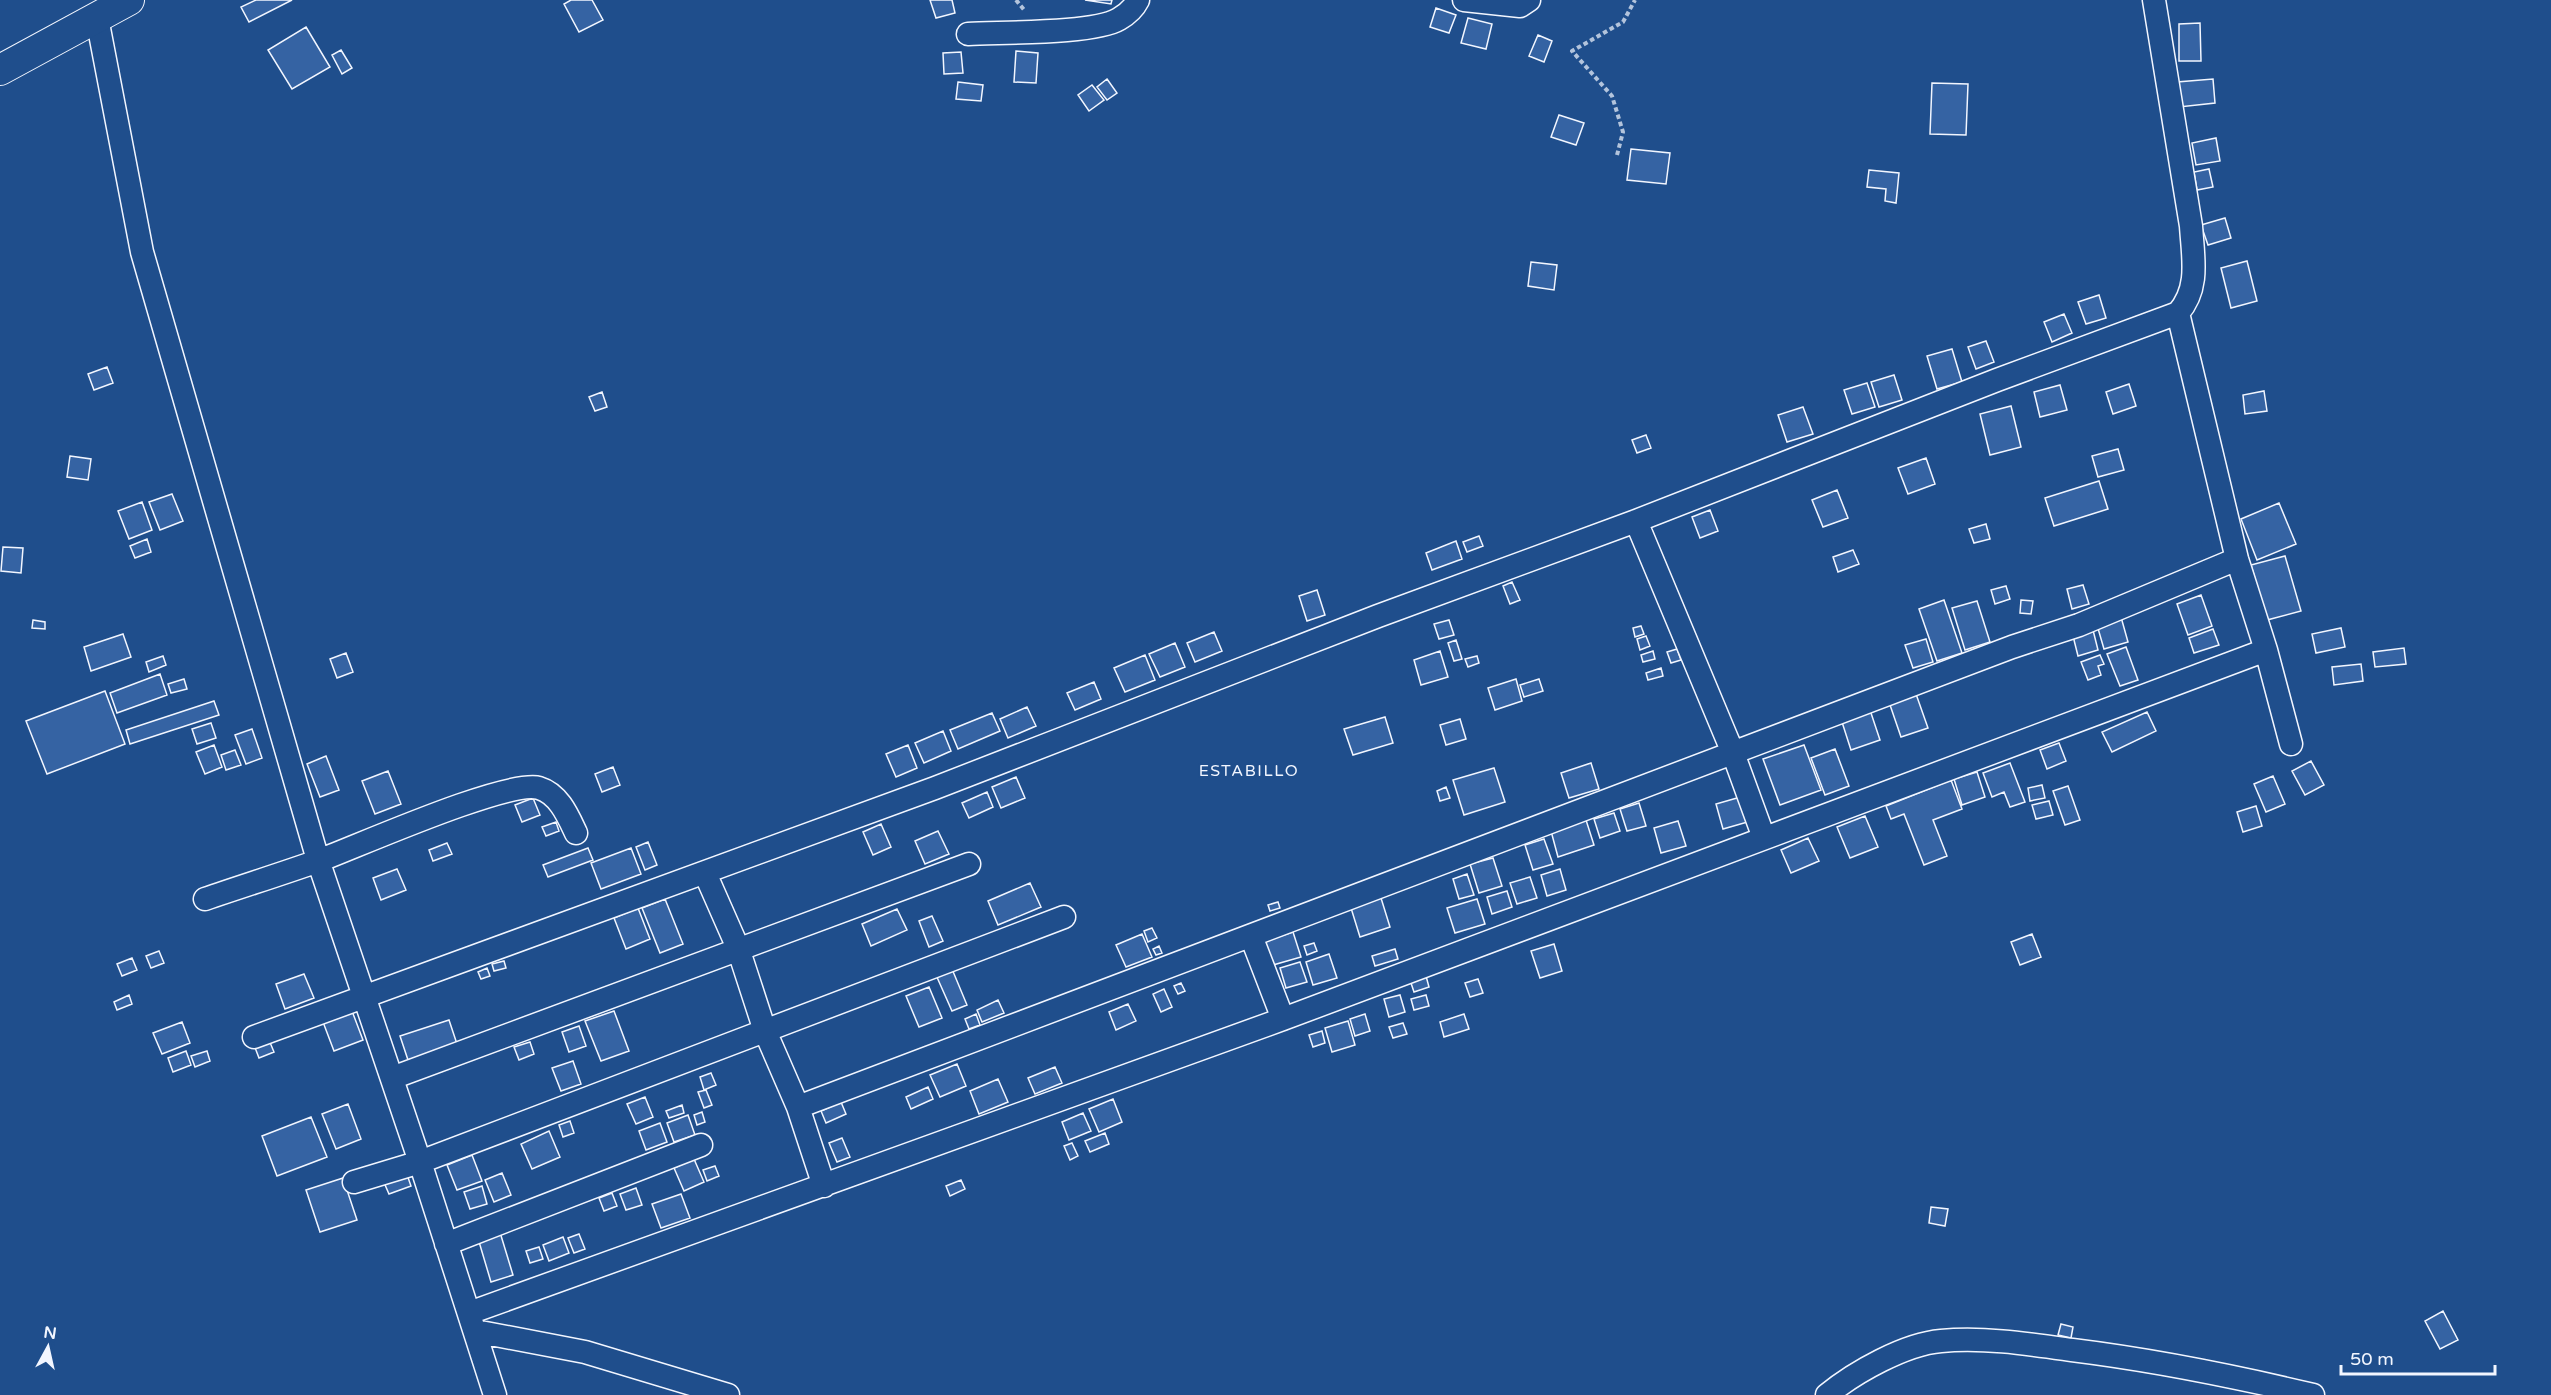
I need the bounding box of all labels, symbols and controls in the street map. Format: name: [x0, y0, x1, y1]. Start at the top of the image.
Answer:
district label: ESTABILLO: [1199, 761, 1299, 781]
north arrow: [18, 1317, 78, 1377]
text: N: [42, 1322, 58, 1344]
scale bar: [2341, 1338, 2496, 1376]
text: 50 m: [2350, 1348, 2394, 1370]

